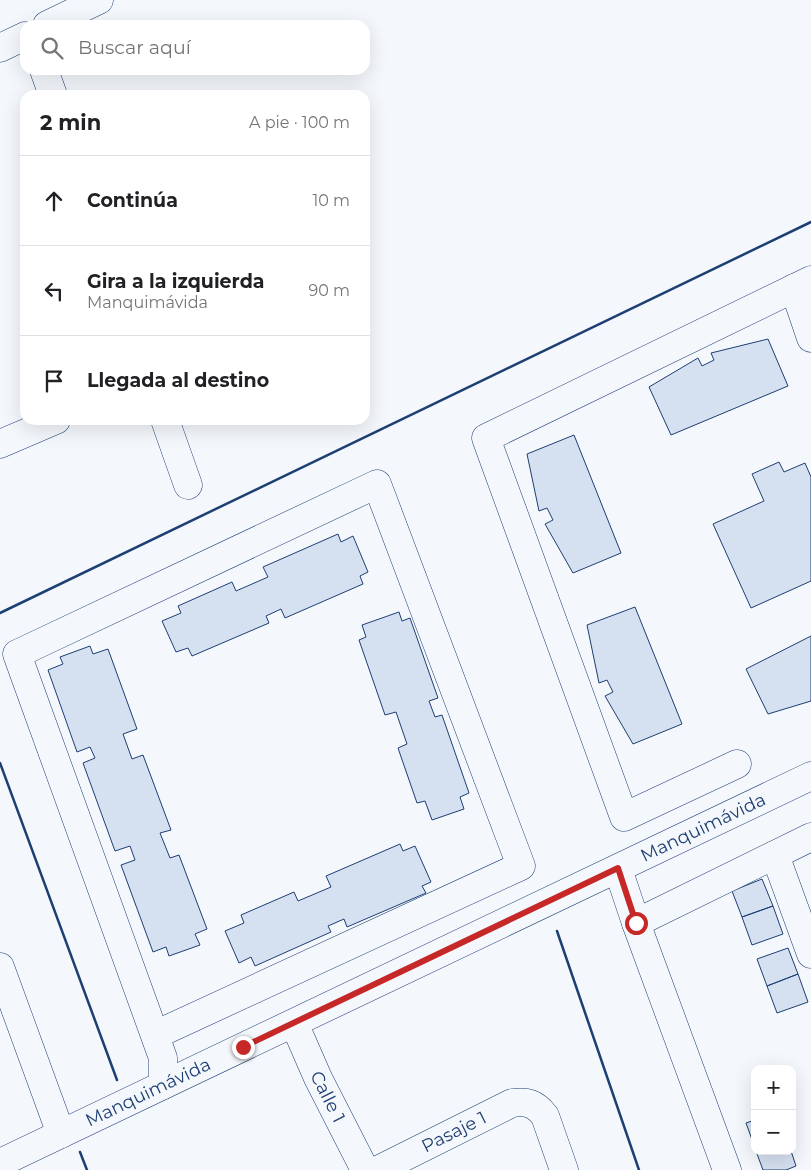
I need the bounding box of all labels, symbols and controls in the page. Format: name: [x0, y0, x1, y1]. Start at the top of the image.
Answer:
search box: [20, 20, 370, 75]
icon: search: [38, 34, 66, 62]
text: Buscar aquí: [78, 36, 191, 59]
text: 2 min: [40, 110, 101, 135]
text: A pie · 100 m: [249, 113, 350, 132]
icon: ahead: [40, 187, 68, 215]
text: Continúa: [87, 189, 178, 212]
text: 10 m: [312, 191, 350, 210]
text: Gira a la izquierda: [87, 270, 265, 293]
icon: left: [40, 277, 68, 305]
text: 90 m: [308, 281, 350, 300]
text: Manquimávida: [87, 293, 208, 312]
icon: arrive: [40, 367, 68, 395]
text: Llegada al destino: [87, 369, 269, 392]
street label: Manquimávida: [637, 788, 769, 867]
route start: [625, 912, 648, 935]
route end: [232, 1036, 255, 1059]
street label: Manquimávida: [82, 1053, 214, 1132]
map controls: [751, 1065, 796, 1155]
button: +: [751, 1065, 796, 1110]
street label: Calle 1: [305, 1068, 350, 1126]
street label: Pasaje 1: [418, 1107, 490, 1157]
button: −: [751, 1110, 796, 1155]

